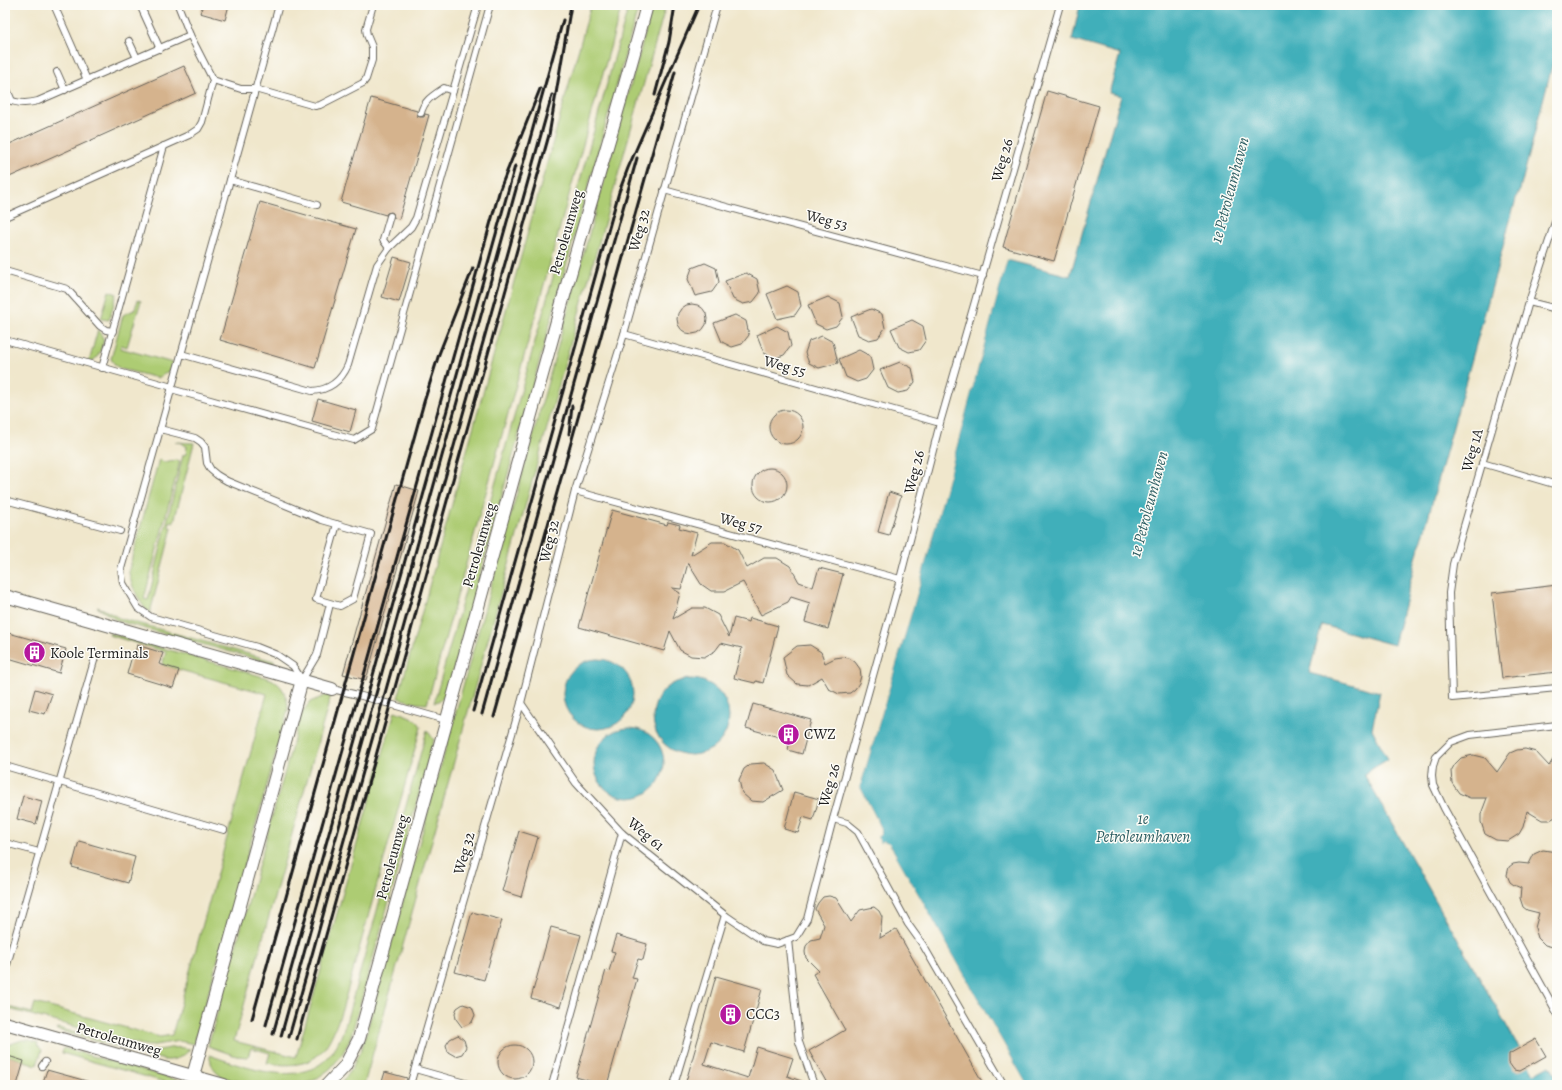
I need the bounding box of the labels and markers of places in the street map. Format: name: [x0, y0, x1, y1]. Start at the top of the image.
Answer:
building icon: Koole Terminals: [22, 640, 48, 666]
place label: Koole Terminals: [50, 643, 149, 663]
building icon: CWZ: [775, 721, 801, 747]
place label: CWZ: [804, 724, 836, 744]
building icon: CCC3: [717, 1001, 743, 1027]
place label: CCC3: [746, 1004, 780, 1024]

